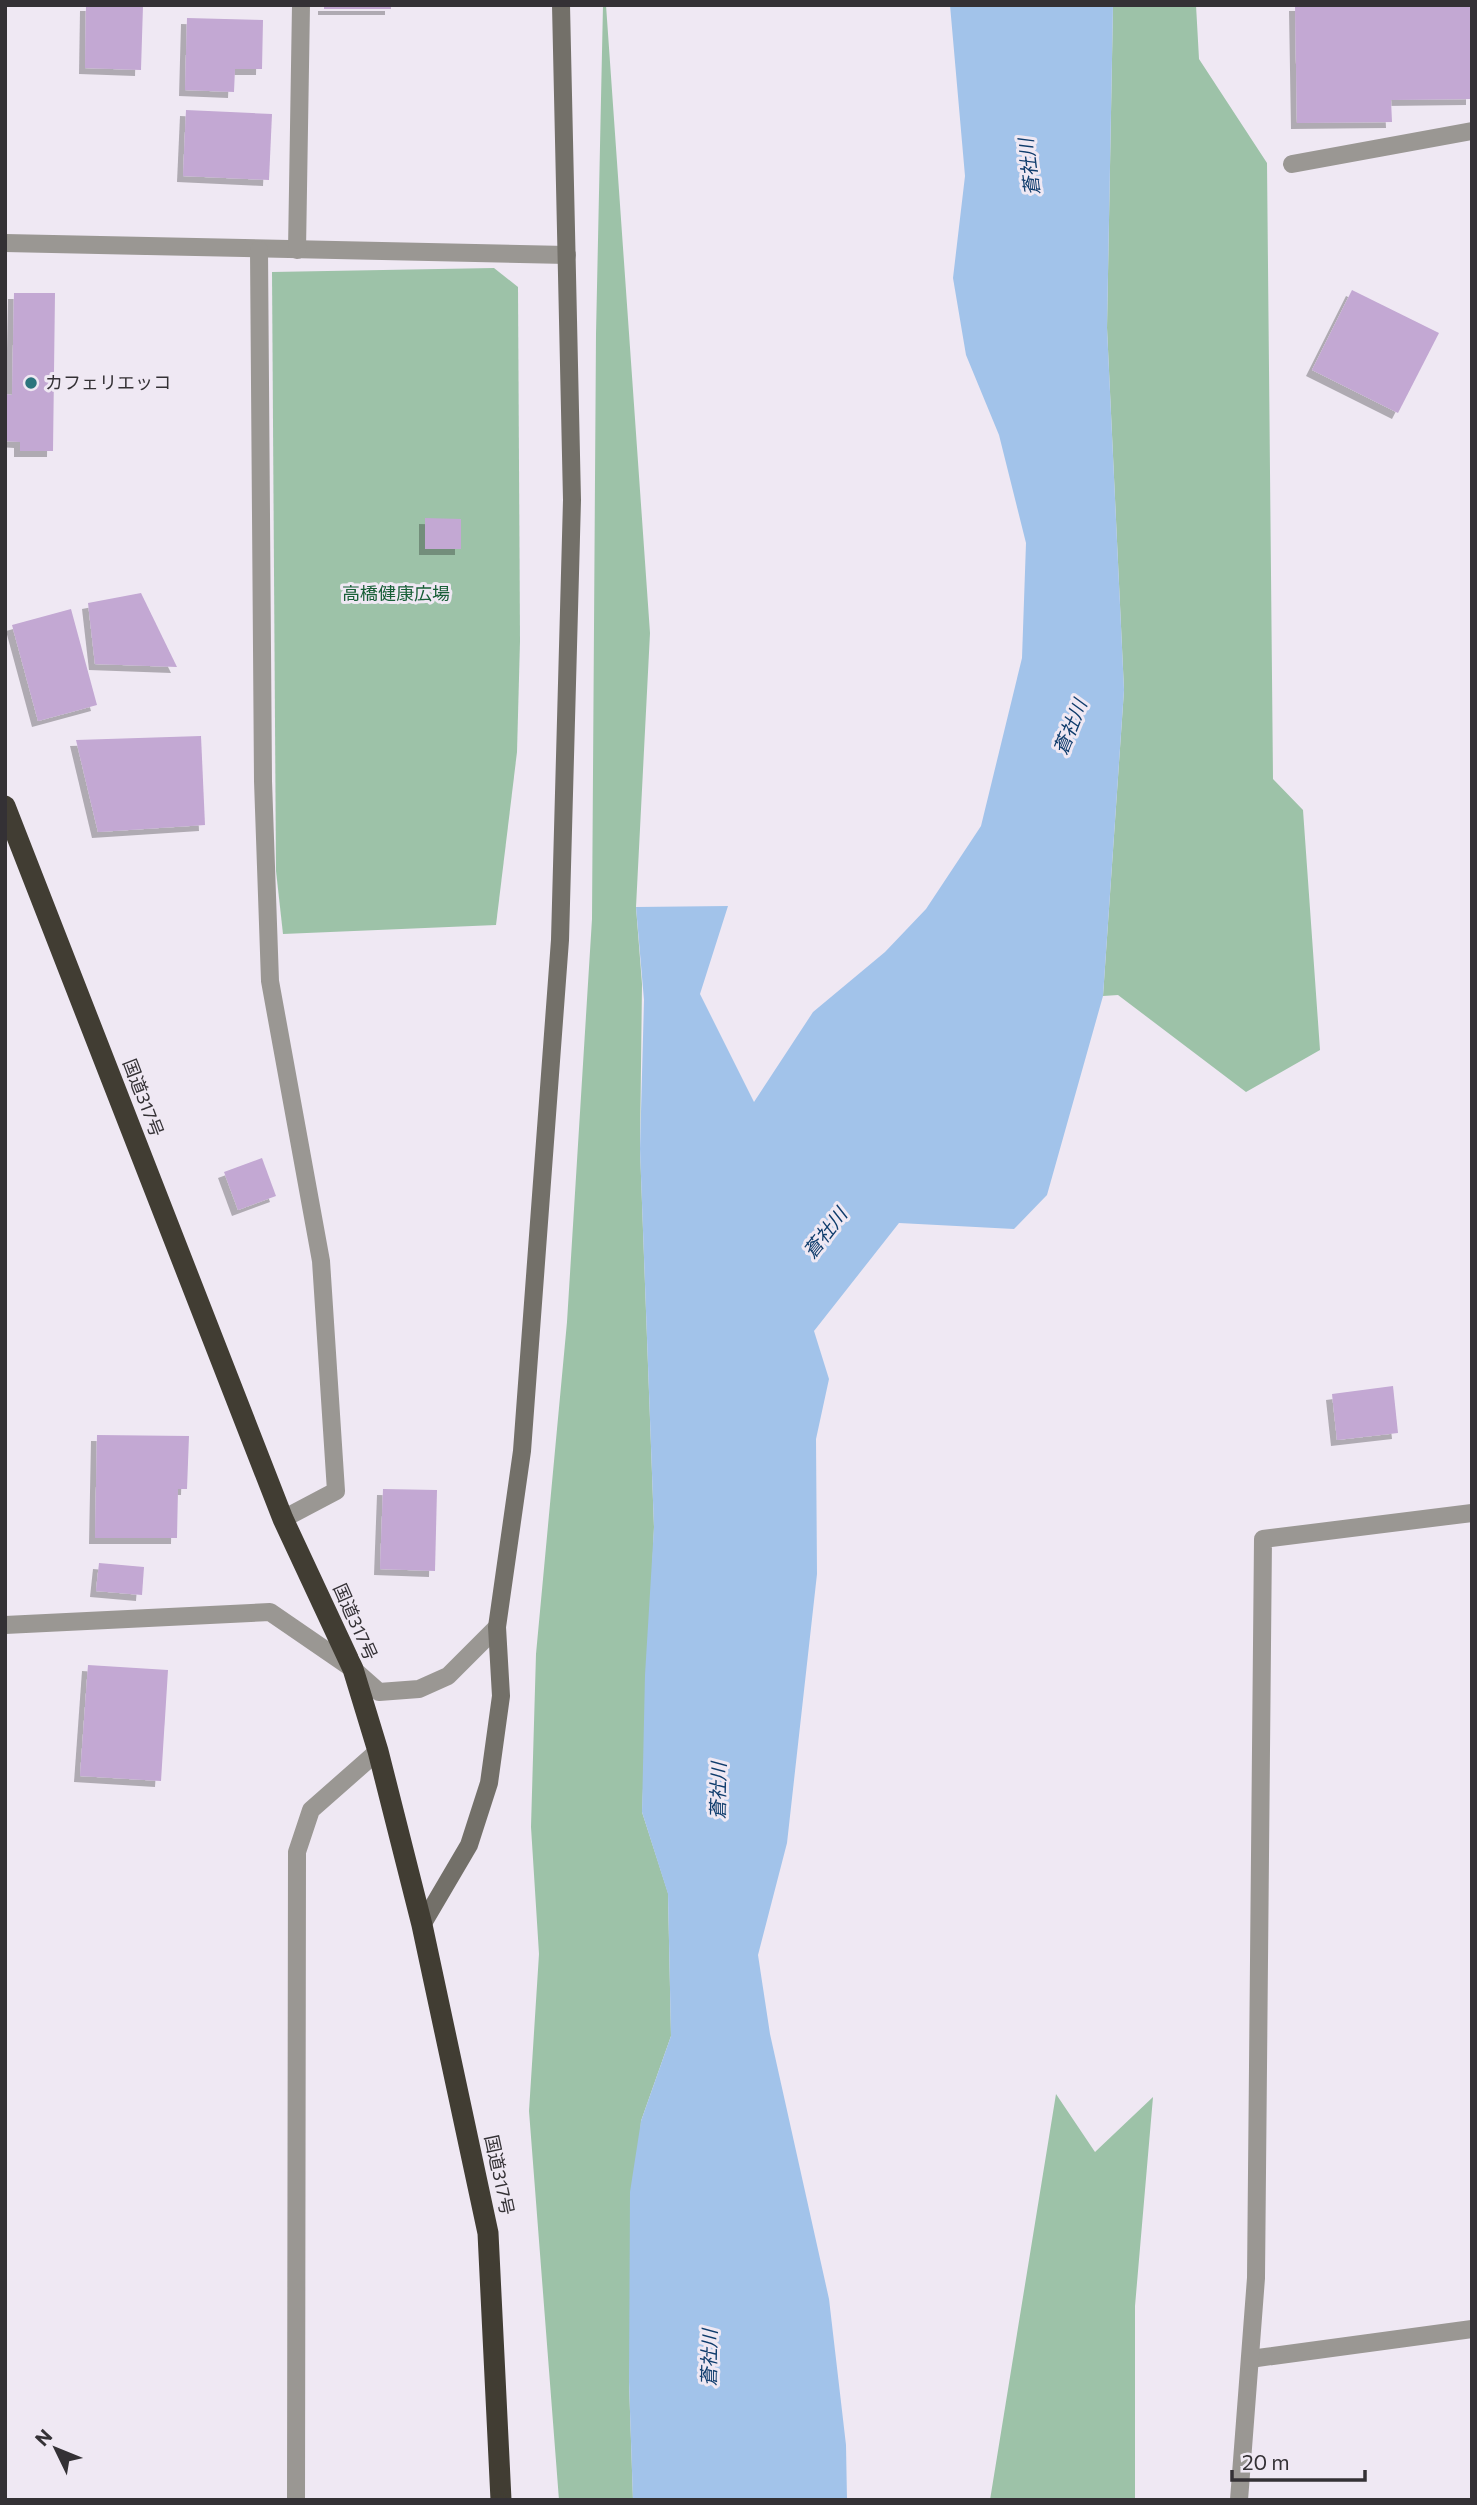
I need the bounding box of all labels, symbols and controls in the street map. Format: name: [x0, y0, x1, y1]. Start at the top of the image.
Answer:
water label: 蒼社川: [1013, 135, 1043, 197]
place label: カフェリエッコ: [45, 371, 171, 393]
marker: カフェリエッコ: [23, 375, 39, 391]
park label: 高橋健康広場: [342, 582, 450, 604]
water label: 蒼社川: [1048, 694, 1092, 758]
street label: 国道317号: [119, 1056, 169, 1140]
water label: 蒼社川: [798, 1202, 852, 1262]
street label: 国道317号: [329, 1580, 383, 1663]
water label: 蒼社川: [706, 1760, 730, 1820]
street label: 国道317号: [481, 2133, 519, 2217]
water label: 蒼社川: [697, 2327, 721, 2387]
north arrow: [21, 2414, 91, 2484]
text: N: [30, 2424, 56, 2450]
scale bar: [1232, 2438, 1365, 2482]
text: 20 m: [1242, 2449, 1290, 2474]

